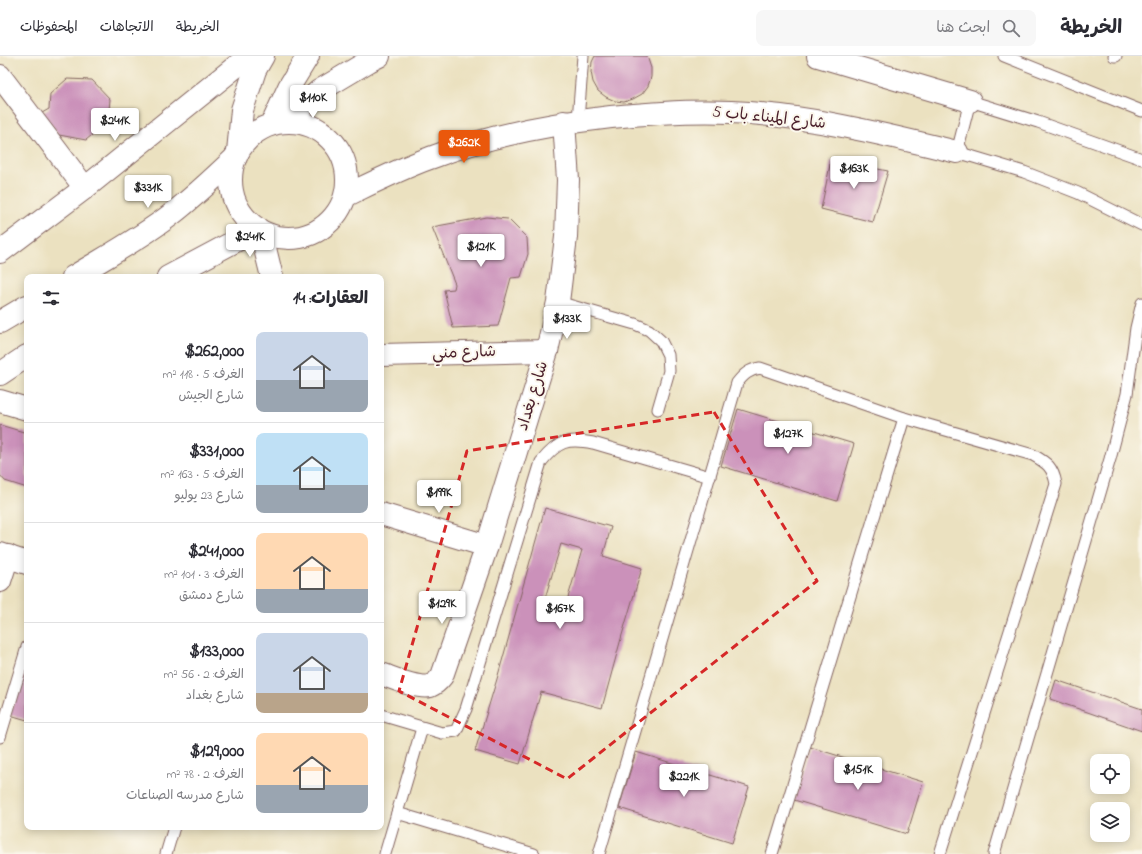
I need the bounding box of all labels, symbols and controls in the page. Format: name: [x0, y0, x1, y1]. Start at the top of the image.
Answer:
search box: [756, 10, 1036, 46]
text: الخريطة: [1060, 15, 1122, 42]
text: المحفوظات: [20, 17, 78, 38]
text: الاتجاهات: [100, 17, 154, 38]
text: الخريطة: [176, 17, 219, 38]
text: ابحث هنا: [936, 17, 990, 39]
icon: search: [1000, 17, 1022, 39]
pin: $110K: [285, 85, 341, 119]
text: $110K: [299, 88, 327, 107]
street label: شارع الميناء باب 5: [711, 100, 827, 136]
pin: $241K: [87, 108, 143, 142]
text: $241K: [100, 111, 130, 130]
pin: $262K: [436, 130, 492, 164]
text: $262K: [448, 133, 480, 152]
pin: $163K: [826, 156, 882, 190]
text: $163K: [839, 159, 869, 178]
pin: $331K: [120, 175, 176, 209]
text: $331K: [133, 178, 163, 197]
pin: $241K: [222, 224, 278, 258]
text: $241K: [235, 227, 265, 246]
pin: $121K: [453, 234, 509, 268]
text: $121K: [467, 237, 495, 256]
text: العقارات: 14: [293, 286, 368, 311]
icon: filters: [40, 287, 62, 309]
pin: $133K: [539, 306, 595, 340]
text: $133K: [552, 309, 582, 328]
text: $262,000: [184, 339, 244, 364]
street label: شارع مني: [432, 340, 496, 367]
icon: home: [288, 348, 336, 396]
street label: شارع بغداد: [511, 358, 555, 434]
text: الغرف: 5 · 118 m²: [163, 365, 244, 384]
text: شارع الجيش: [178, 386, 244, 405]
pin: $127K: [760, 421, 816, 455]
text: $127K: [773, 424, 803, 443]
text: $331,000: [189, 439, 244, 464]
icon: home: [288, 449, 336, 497]
text: الغرف: 5 · 163 m²: [161, 465, 244, 484]
pin: $199K: [411, 480, 467, 514]
text: $199K: [426, 483, 452, 502]
text: شارع 23 يوليو: [174, 486, 244, 505]
text: $241,000: [188, 539, 244, 564]
icon: home: [288, 549, 336, 597]
text: الغرف: 3 · 101 m²: [164, 565, 244, 584]
text: شارع دمشق: [179, 586, 244, 605]
pin: $129K: [414, 591, 470, 625]
text: $129K: [428, 594, 456, 613]
pin: $167K: [532, 596, 588, 630]
text: $167K: [545, 599, 575, 618]
text: $133,000: [189, 639, 244, 664]
icon: home: [288, 649, 336, 697]
text: الغرف: 2 · 56 m²: [164, 665, 244, 684]
text: شارع بغداد: [186, 686, 244, 705]
text: $129,000: [190, 739, 244, 764]
icon: home: [288, 749, 336, 797]
map controls: [1090, 754, 1130, 842]
button: locate: [1090, 754, 1130, 794]
pin: $151K: [830, 757, 886, 791]
text: $151K: [843, 760, 873, 779]
pin: $221K: [656, 764, 712, 798]
text: الغرف: 2 · 78 m²: [166, 765, 244, 784]
text: $221K: [668, 767, 700, 786]
text: شارع مدرسه الصناعات: [126, 786, 244, 805]
button: layers: [1090, 802, 1130, 842]

